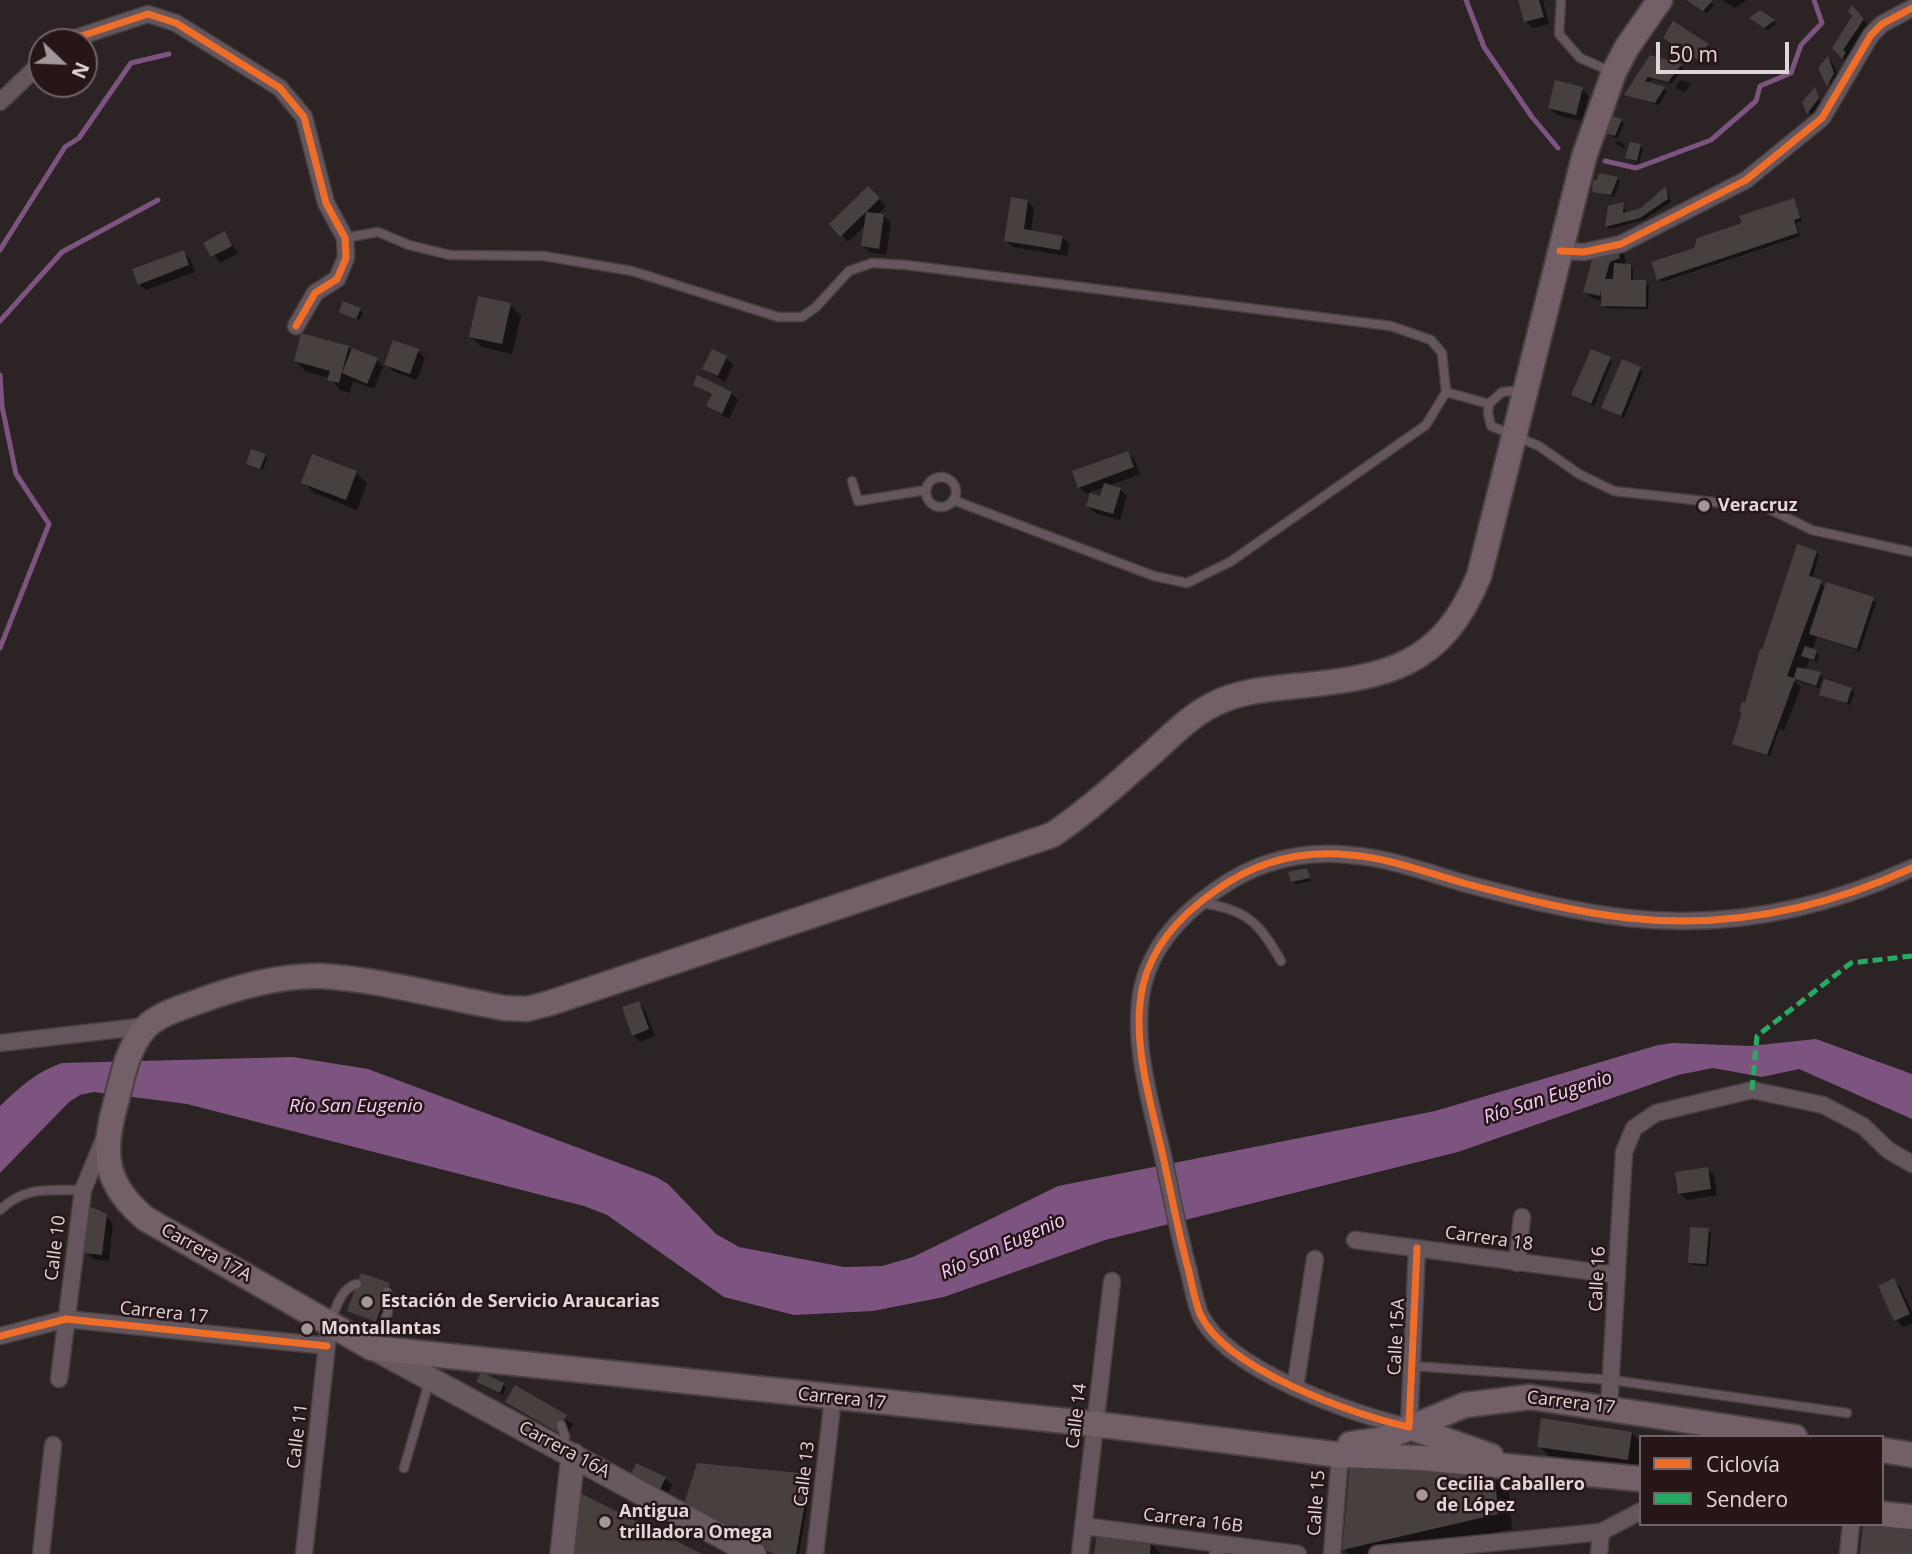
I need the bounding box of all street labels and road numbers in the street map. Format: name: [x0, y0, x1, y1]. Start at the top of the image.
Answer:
street label: Calle 10: [41, 1214, 71, 1282]
street label: Carrera 17A: [157, 1219, 255, 1287]
street label: Carrera 18: [1444, 1222, 1534, 1256]
street label: Calle 16: [1585, 1246, 1611, 1312]
street label: Carrera 17: [119, 1298, 209, 1328]
street label: Calle 15A: [1384, 1298, 1410, 1376]
street label: Calle 14: [1062, 1382, 1092, 1450]
street label: Carrera 17: [797, 1384, 887, 1414]
street label: Carrera 17: [1526, 1387, 1616, 1419]
street label: Calle 11: [283, 1402, 313, 1470]
street label: Carrera 16A: [515, 1417, 613, 1483]
street label: Calle 13: [790, 1440, 820, 1508]
street label: Calle 15: [1304, 1469, 1330, 1537]
street label: Carrera 16B: [1142, 1504, 1244, 1538]

